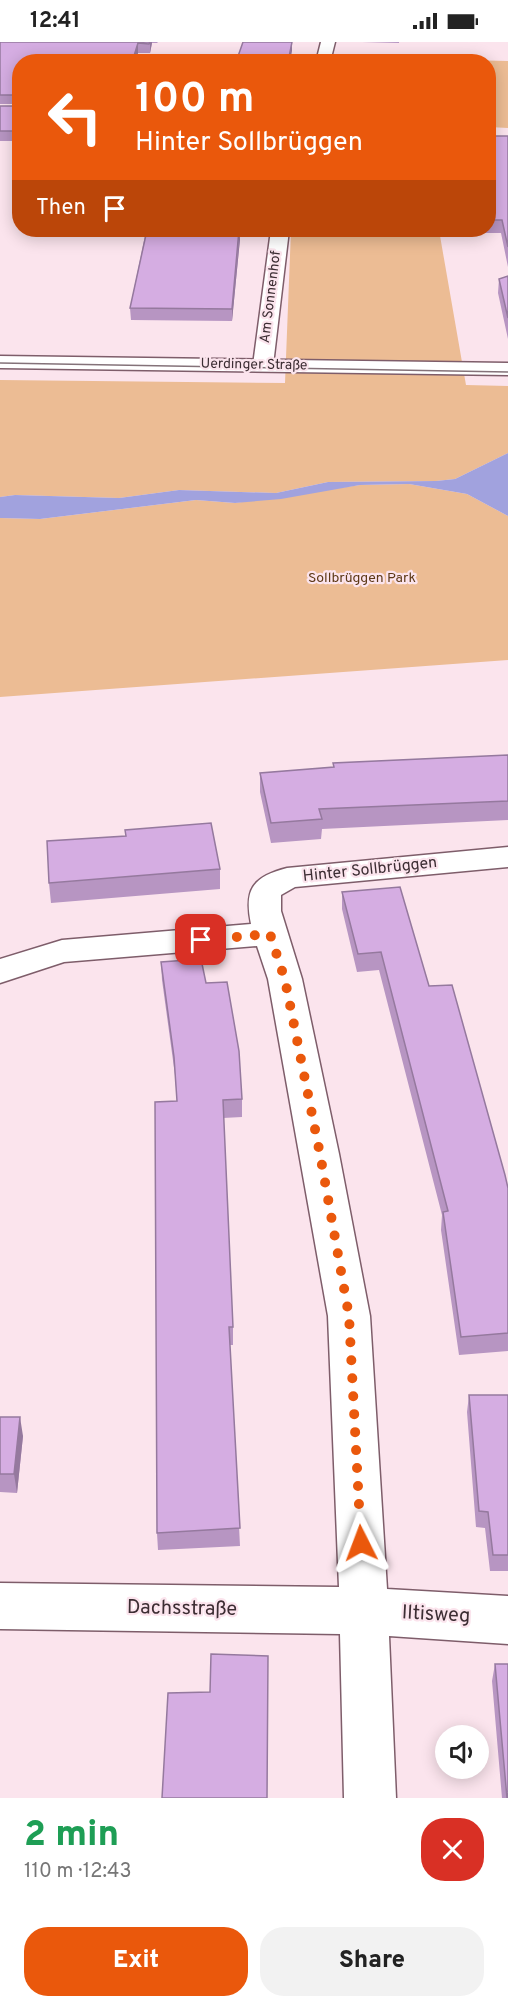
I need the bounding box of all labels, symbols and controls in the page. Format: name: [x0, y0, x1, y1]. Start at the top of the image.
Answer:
text: 12:41: [30, 8, 81, 35]
text: 100 m: [135, 74, 254, 127]
icon: left: [36, 78, 114, 156]
text: Hinter Sollbrüggen: [135, 126, 363, 160]
icon: arrive: [98, 192, 131, 225]
text: Then: [36, 195, 86, 222]
street label: Am Sonnenhof: [257, 250, 285, 344]
street label: Uerdinger Straße: [200, 356, 308, 374]
park label: Sollbrüggen Park: [308, 570, 416, 587]
street label: Hinter Sollbrüggen: [302, 853, 438, 887]
pin: [175, 914, 226, 965]
icon: arrive: [184, 923, 217, 956]
position arrow: [329, 1511, 393, 1575]
street label: Dachsstraße: [127, 1595, 237, 1623]
street label: Iltisweg: [401, 1600, 471, 1630]
map controls: [435, 1725, 489, 1779]
button: sound: [435, 1725, 489, 1779]
text: 2 min: [24, 1813, 119, 1859]
button: close: [421, 1818, 484, 1881]
text: 110 m · 12:43: [24, 1859, 131, 1885]
button: Exit: [24, 1927, 248, 1996]
button: Share: [260, 1927, 484, 1996]

